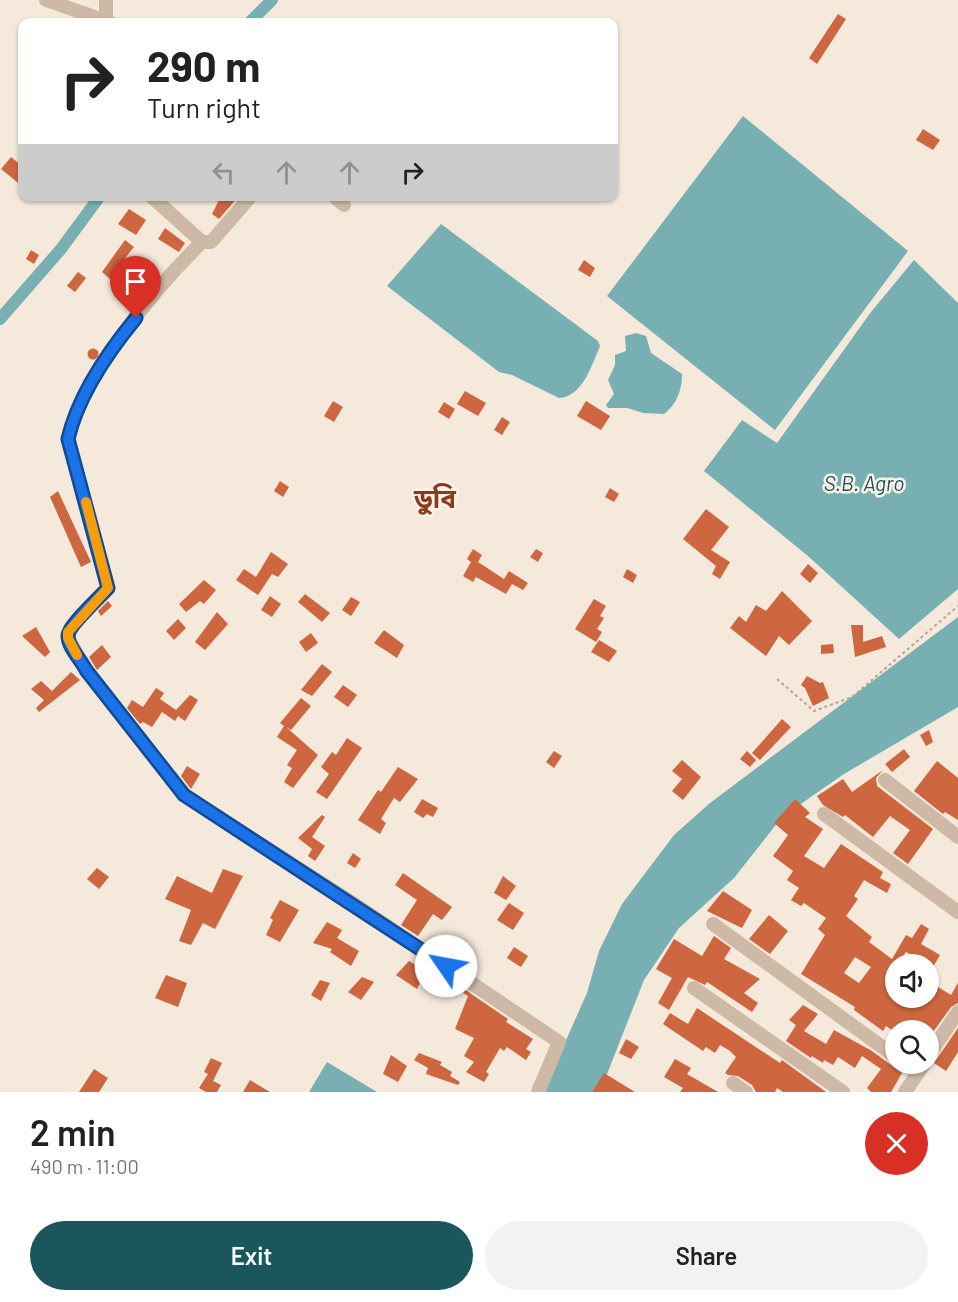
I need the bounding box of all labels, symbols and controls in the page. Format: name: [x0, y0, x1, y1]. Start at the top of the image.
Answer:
text: 290 m: [147, 40, 260, 90]
icon: right: [48, 42, 126, 120]
text: Turn right: [147, 91, 261, 123]
icon: left: [207, 156, 240, 189]
icon: ahead: [270, 156, 303, 189]
icon: ahead: [333, 156, 366, 189]
icon: right: [396, 156, 429, 189]
pin: [110, 256, 161, 318]
icon: arrive: [119, 265, 152, 298]
water label: S.B. Agro: [824, 470, 904, 495]
district label: ডুবি: [413, 482, 456, 516]
position arrow: [414, 934, 478, 998]
map controls: [885, 954, 939, 1074]
button: sound: [885, 954, 939, 1008]
button: search: [885, 1020, 939, 1074]
text: 2 min: [30, 1110, 116, 1153]
button: close: [865, 1112, 928, 1175]
text: 490 m · 11:00: [30, 1154, 139, 1178]
button: Exit: [30, 1221, 473, 1290]
button: Share: [485, 1221, 928, 1290]

